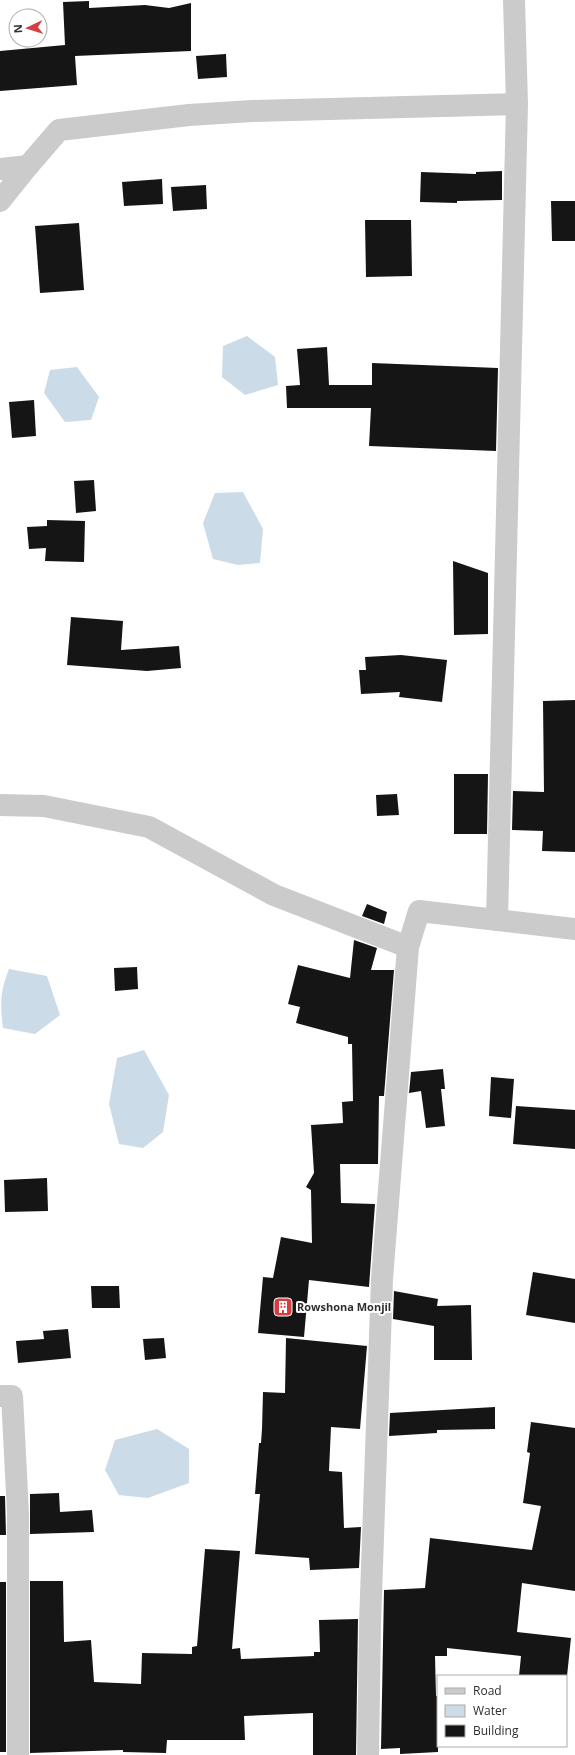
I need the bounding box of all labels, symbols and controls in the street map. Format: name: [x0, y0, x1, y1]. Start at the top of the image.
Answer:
north arrow: [8, 8, 48, 48]
text: N: [10, 24, 25, 34]
building icon: Rowshona Monjil: [272, 1296, 294, 1318]
place label: Rowshona Monjil: [297, 1299, 391, 1314]
legend: [437, 1675, 567, 1747]
text: Road: [473, 1682, 502, 1699]
text: Water: [473, 1702, 507, 1719]
text: Building: [473, 1722, 519, 1739]

